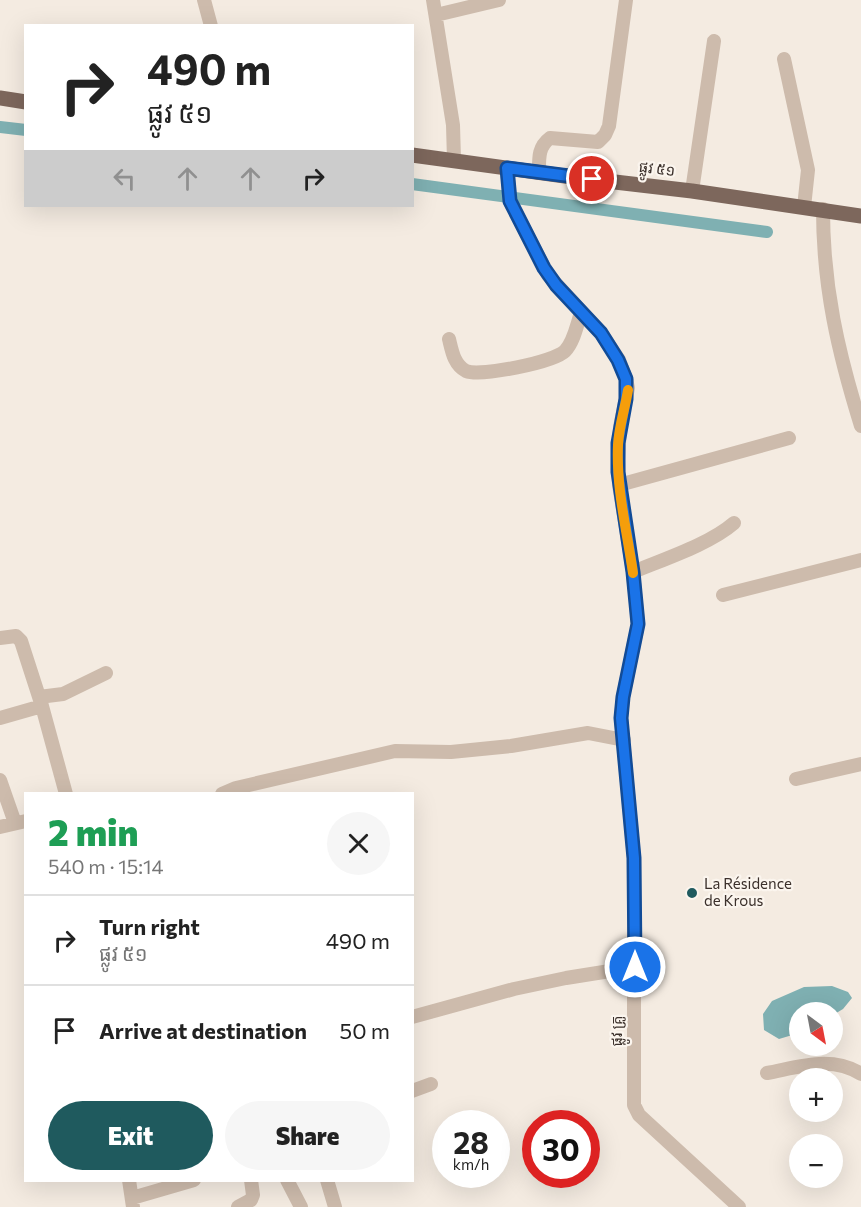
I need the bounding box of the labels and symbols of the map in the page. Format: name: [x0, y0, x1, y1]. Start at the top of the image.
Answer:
pin: [566, 153, 617, 204]
street label: ផ្លូវ ៥១: [637, 157, 676, 185]
place label: La Résidence de Krous: [704, 874, 792, 909]
marker: La Résidence de Krous: [685, 886, 699, 900]
position arrow: [603, 935, 667, 999]
north arrow: [789, 1002, 843, 1056]
street label: ផ្លូវ គ្រូ: [607, 1015, 630, 1047]
speed limit sign: 30: [522, 1110, 600, 1188]

